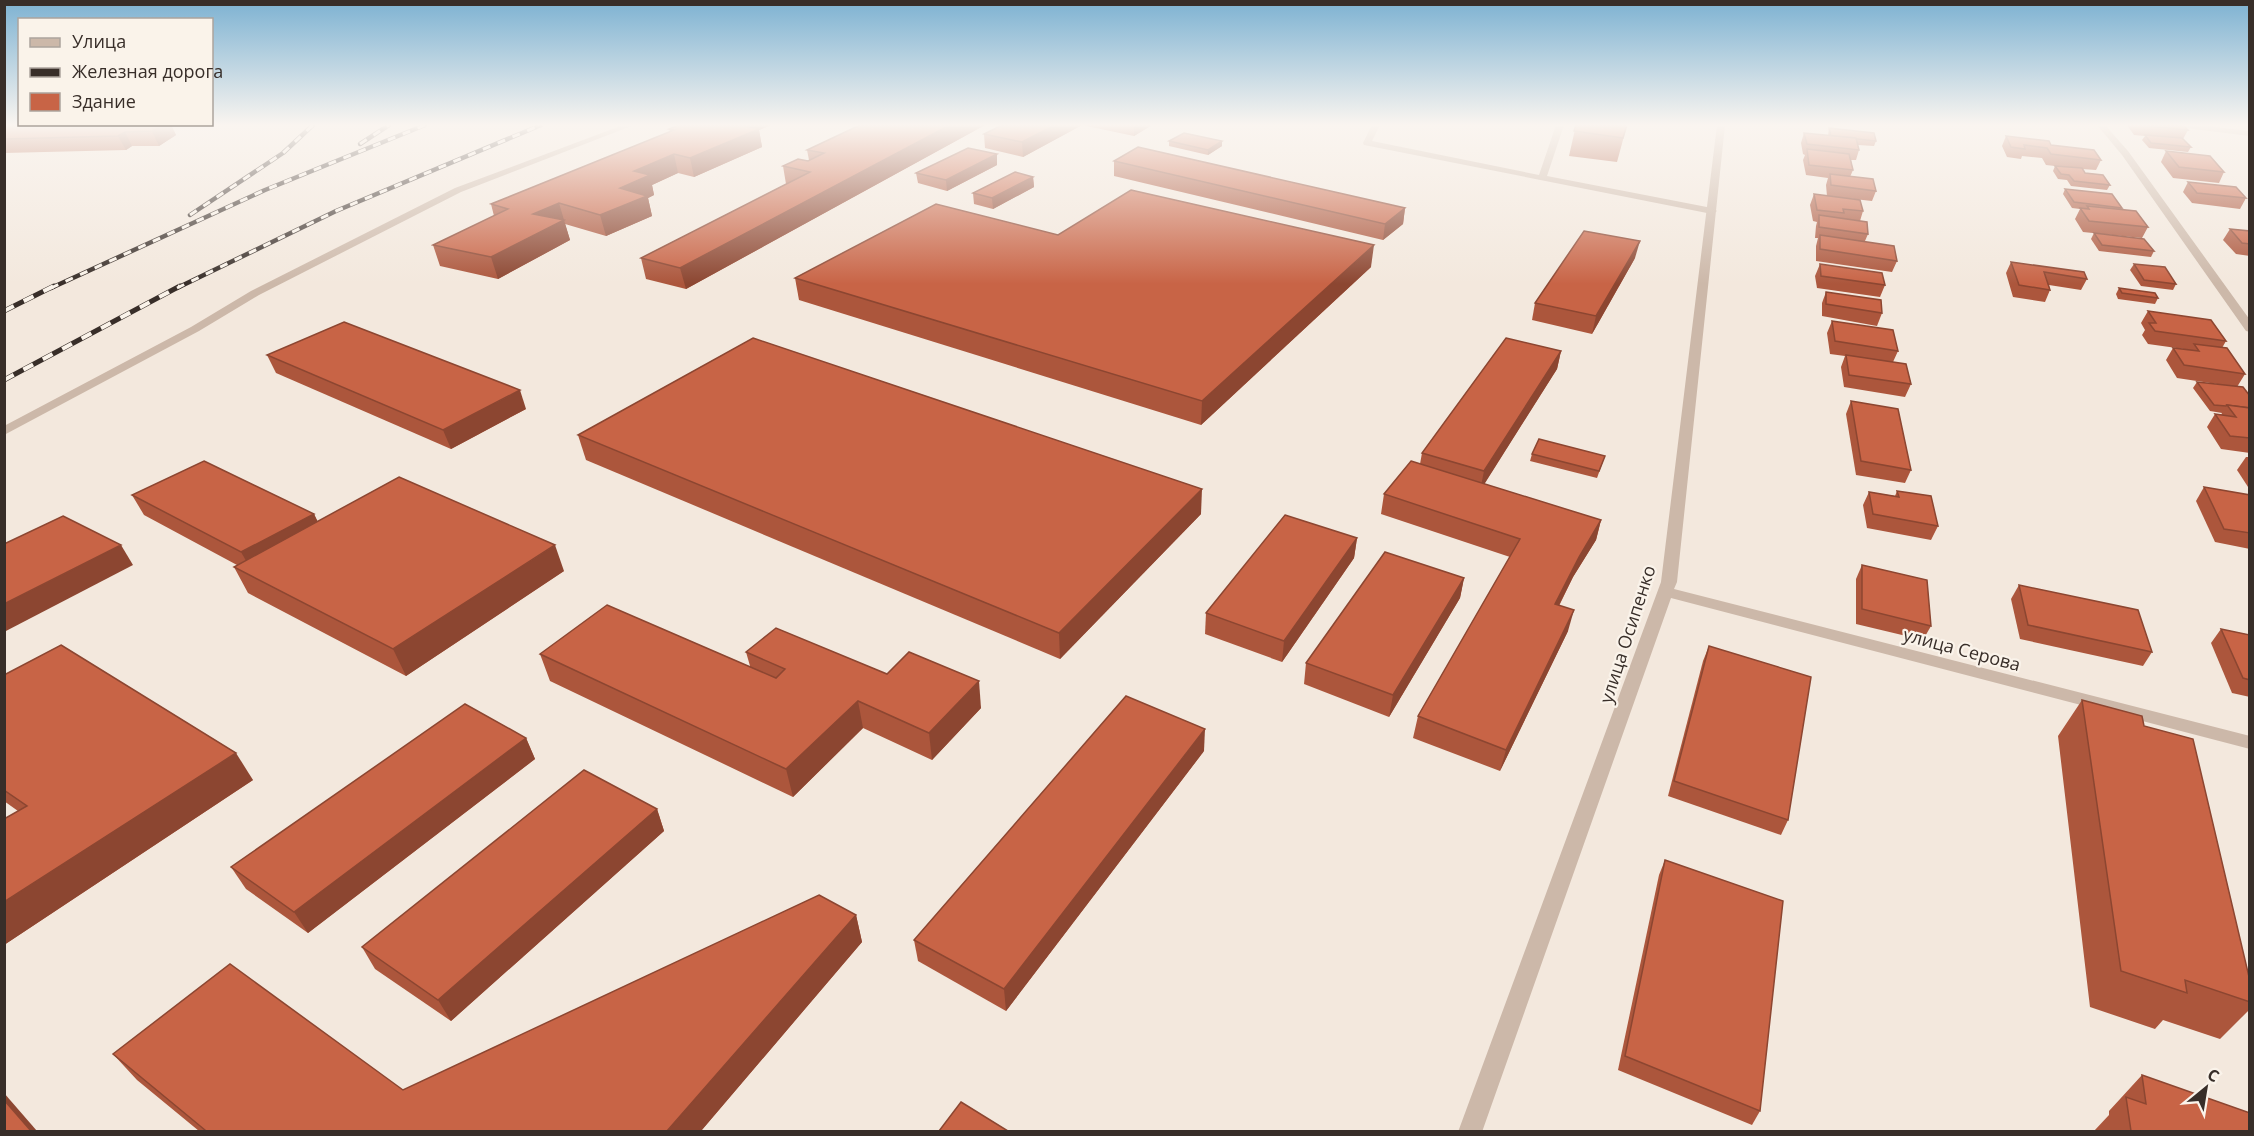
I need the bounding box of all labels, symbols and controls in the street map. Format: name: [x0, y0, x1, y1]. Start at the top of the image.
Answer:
legend: [18, 18, 213, 126]
text: Улица: [72, 29, 126, 53]
text: Железная дорога: [72, 59, 223, 83]
text: Здание: [72, 89, 136, 113]
street label: улица Осипенко: [1593, 562, 1661, 706]
street label: улица Серова: [1901, 622, 2023, 676]
north arrow: [2176, 1058, 2236, 1118]
text: С: [2204, 1063, 2223, 1087]

